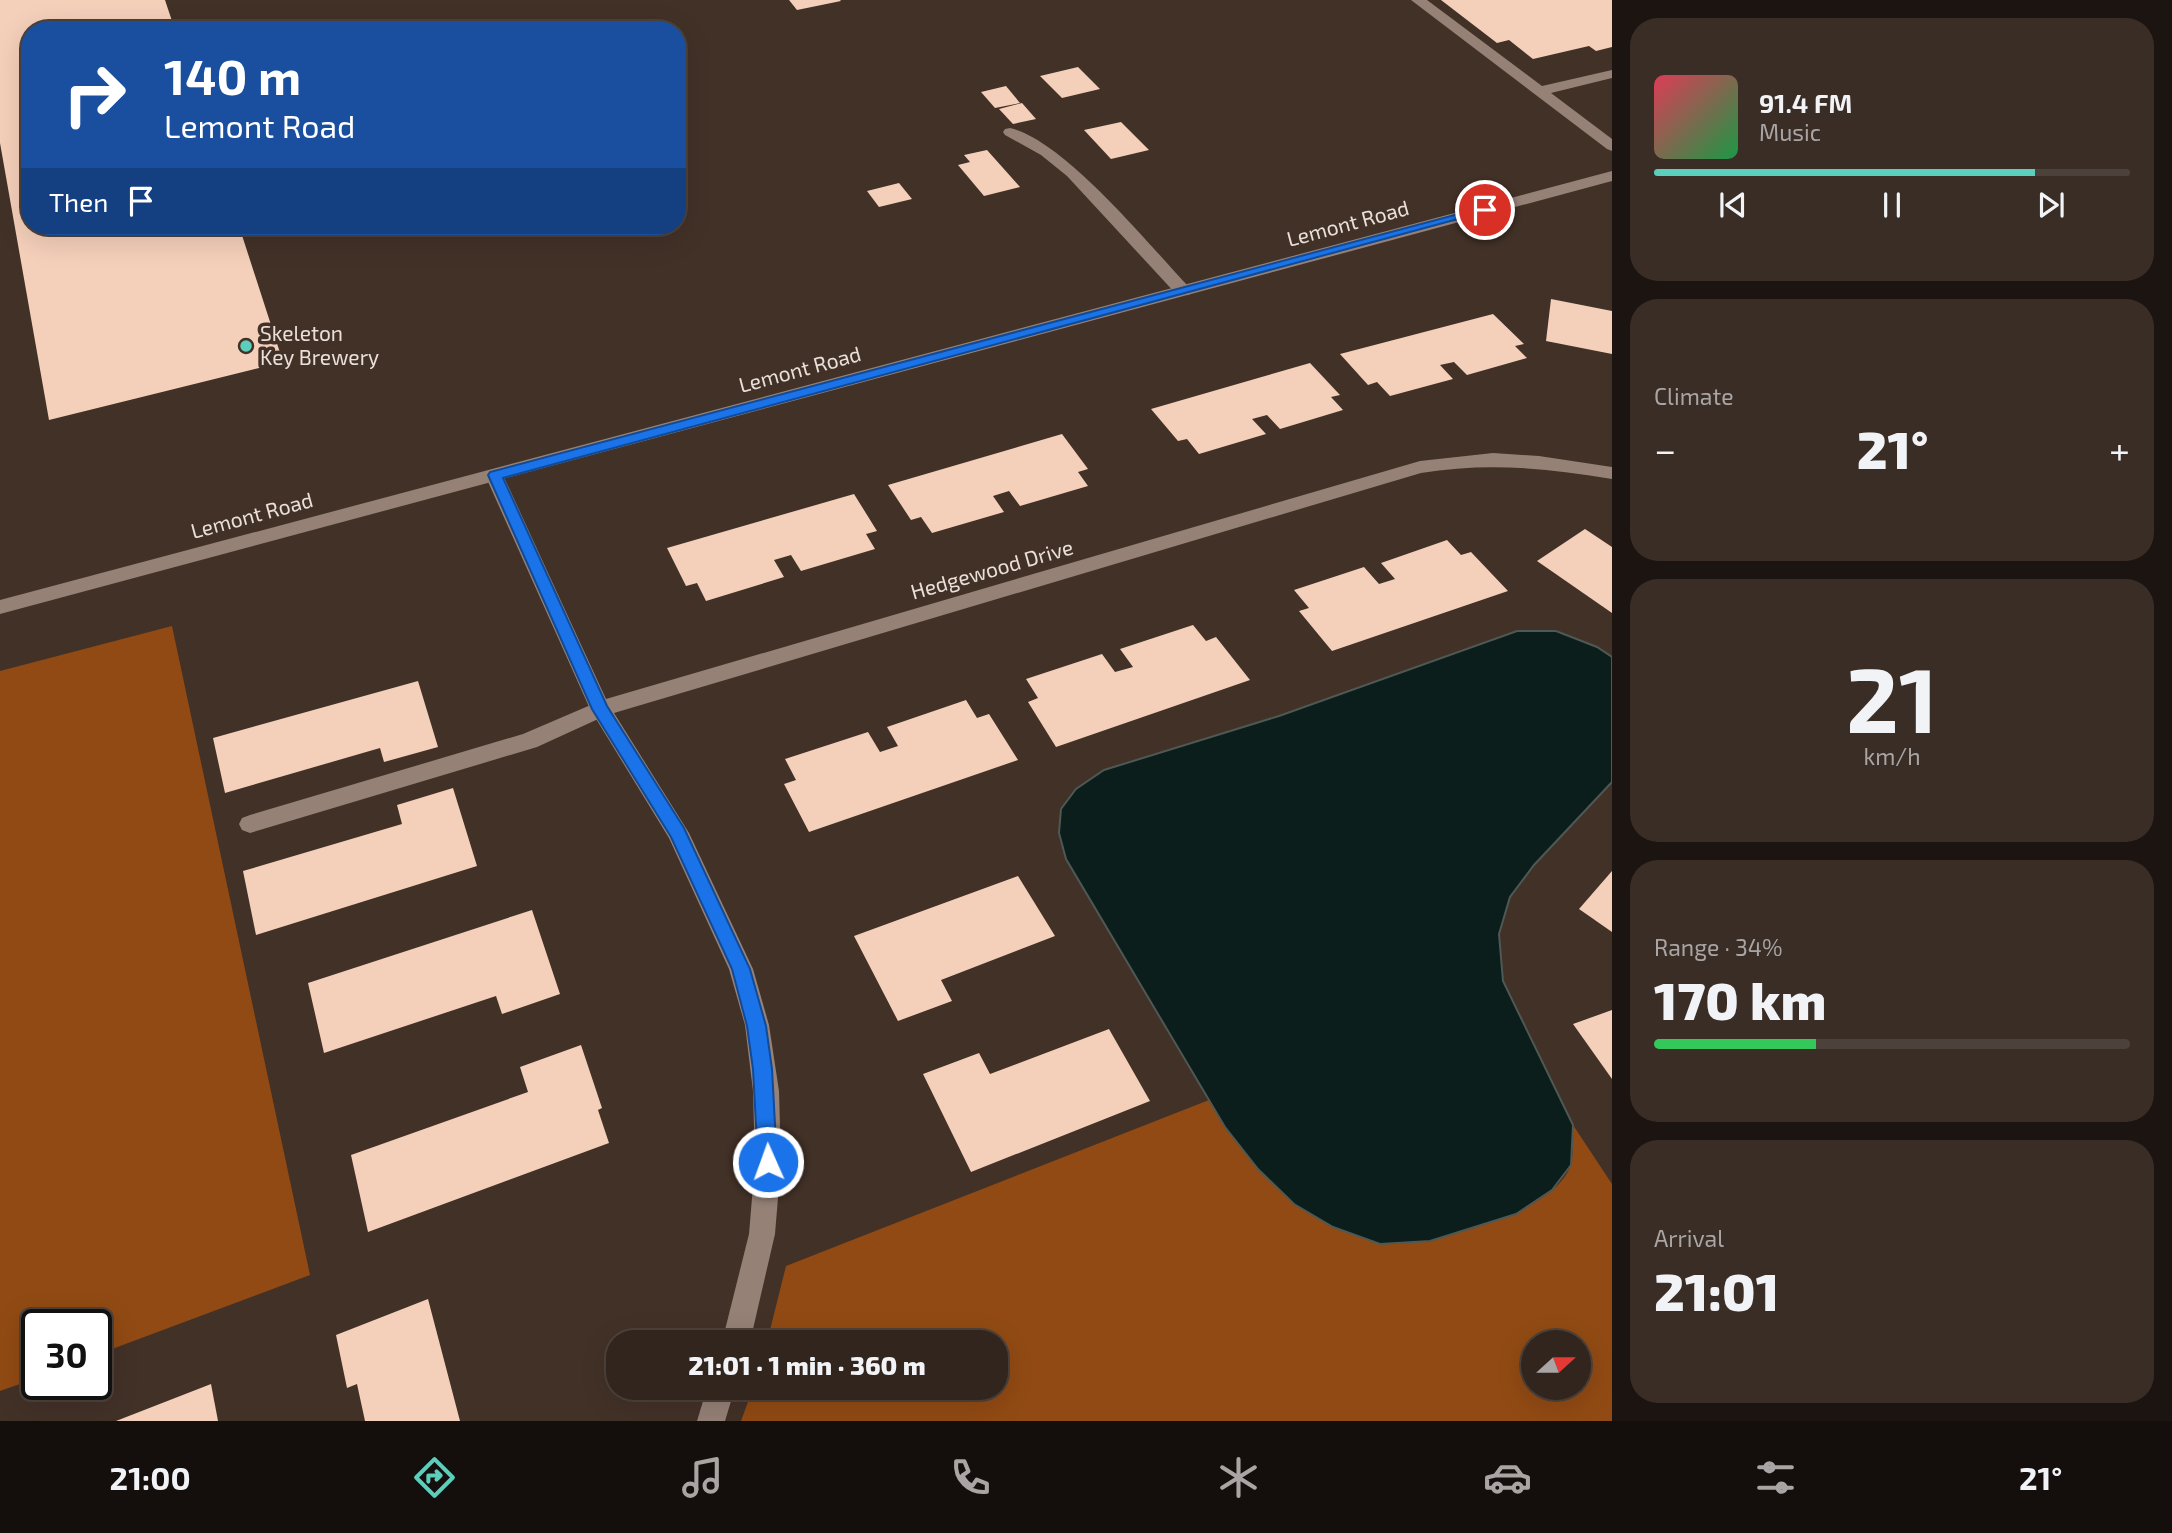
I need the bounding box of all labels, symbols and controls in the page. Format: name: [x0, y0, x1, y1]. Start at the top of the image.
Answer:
text: 140 m: [164, 46, 301, 105]
icon: right: [49, 49, 140, 140]
text: 91.4 FM: [1759, 87, 1852, 118]
text: Lemont Road: [164, 106, 355, 144]
text: Music: [1759, 118, 1821, 146]
pin: [1455, 180, 1515, 240]
icon: arrive: [122, 182, 160, 220]
text: Then: [49, 186, 108, 217]
icon: previous: [1714, 186, 1752, 224]
icon: pause: [1873, 186, 1911, 224]
icon: next: [2032, 186, 2070, 224]
icon: arrive: [1466, 191, 1504, 229]
street label: Lemont Road: [1284, 194, 1412, 251]
place label: Skeleton Key Brewery: [260, 320, 379, 369]
marker: Skeleton Key Brewery: [238, 338, 254, 354]
street label: Lemont Road: [736, 340, 864, 397]
text: Climate: [1654, 382, 1734, 410]
text: 21°: [1857, 417, 1928, 479]
text: −: [1654, 426, 1676, 472]
text: +: [2109, 426, 2130, 472]
street label: Lemont Road: [188, 486, 316, 543]
street label: Hedgewood Drive: [907, 533, 1076, 604]
text: 21: [1846, 642, 1938, 751]
text: km/h: [1863, 742, 1921, 770]
text: Range · 34%: [1654, 933, 1782, 961]
text: 170 km: [1654, 968, 1826, 1030]
position arrow: [731, 1125, 805, 1199]
text: Arrival: [1654, 1224, 1724, 1252]
text: 21:01: [1654, 1259, 1779, 1321]
speed limit sign: 30: [21, 1309, 112, 1400]
north arrow: [1521, 1330, 1591, 1400]
map controls: [1521, 1330, 1591, 1400]
text: 21:01 · 1 min · 360 m: [688, 1349, 926, 1380]
icon: directions: [410, 1453, 459, 1502]
icon: music: [678, 1453, 727, 1502]
icon: phone: [946, 1453, 995, 1502]
icon: climate: [1214, 1453, 1263, 1502]
icon: car: [1483, 1453, 1532, 1502]
icon: filters: [1751, 1453, 1800, 1502]
text: 21:00: [110, 1458, 191, 1496]
text: 21°: [2019, 1458, 2062, 1496]

